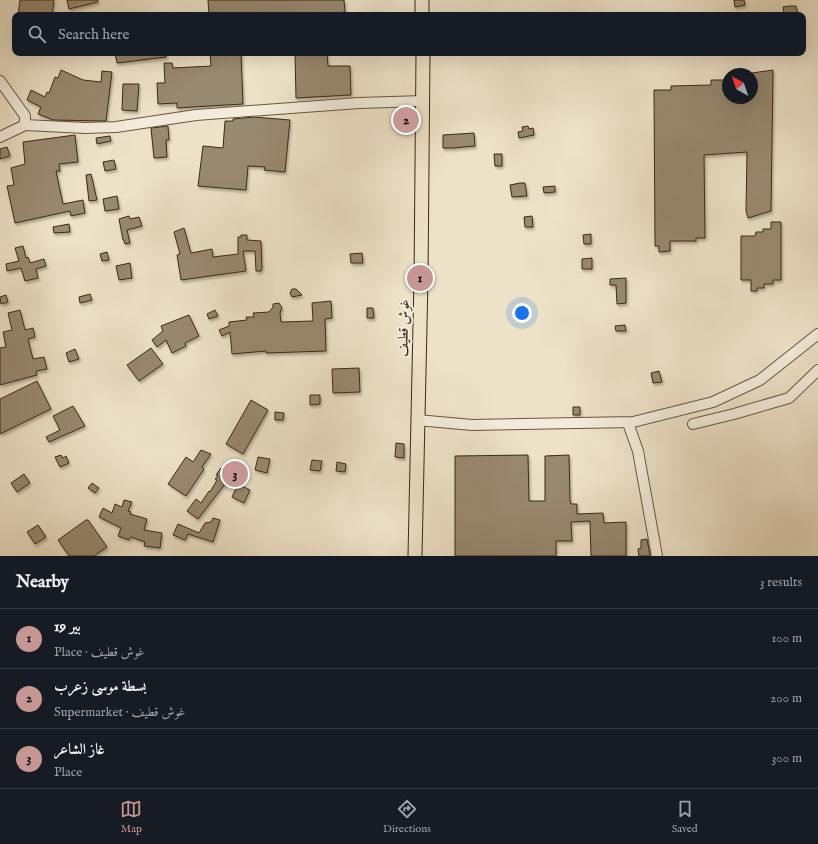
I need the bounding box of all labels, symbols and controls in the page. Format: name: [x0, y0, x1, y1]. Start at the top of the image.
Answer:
search box: [12, 12, 806, 56]
icon: search: [26, 23, 48, 45]
text: Search here: [58, 25, 129, 44]
north arrow: [722, 68, 758, 104]
pin: 2: [393, 105, 419, 135]
pin: 1: [407, 263, 433, 293]
street label: غوش قطيف: [394, 299, 414, 357]
your location: [512, 303, 532, 323]
pin: 3: [222, 459, 248, 489]
text: Nearby: [16, 572, 69, 593]
text: 3 results: [760, 574, 802, 591]
text: بير 19: [54, 617, 81, 636]
text: 1: [27, 630, 31, 647]
text: 100 m: [772, 630, 802, 647]
text: Place · غوش قطيف: [54, 644, 144, 661]
text: بسطة موسى زعرب: [54, 677, 146, 696]
text: 2: [26, 690, 32, 707]
text: 200 m: [770, 690, 802, 707]
text: Supermarket · غوش قطيف: [54, 704, 185, 721]
text: غاز الشاعر: [54, 740, 105, 759]
text: 3: [27, 750, 31, 767]
text: 300 m: [771, 750, 802, 767]
text: Place: [54, 764, 82, 781]
tab: Map: [120, 798, 142, 836]
tab: Directions: [383, 798, 431, 836]
tab: Saved: [672, 798, 698, 836]

